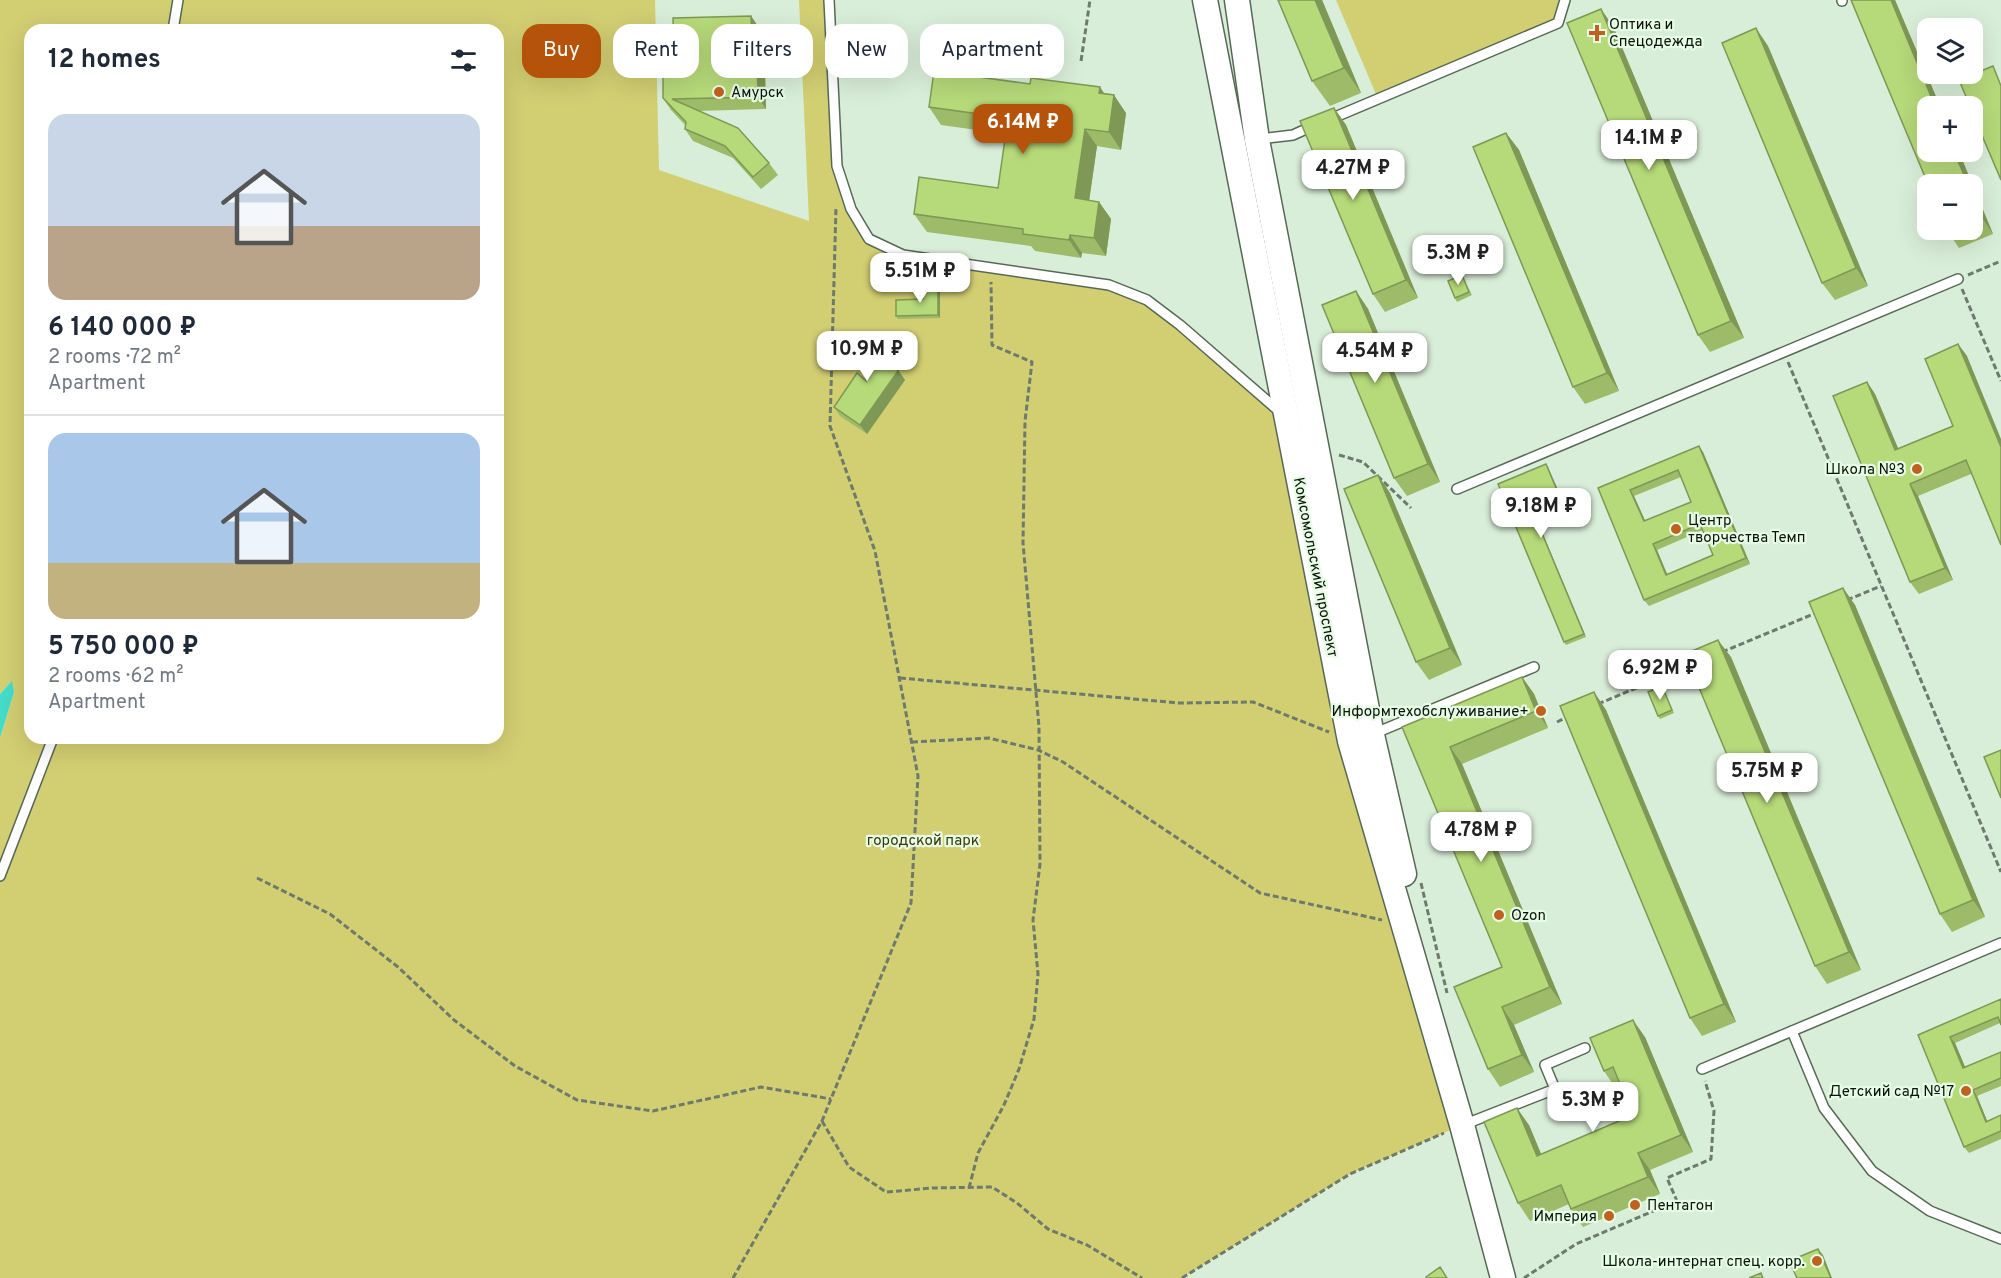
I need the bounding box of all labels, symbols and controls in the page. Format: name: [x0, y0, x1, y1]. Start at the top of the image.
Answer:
place label: Оптика и Спецодежда: [1609, 16, 1702, 52]
map controls: [1917, 18, 1983, 240]
button: layers: [1917, 18, 1983, 84]
chip: Buy: [522, 24, 601, 78]
chip: Rent: [613, 24, 699, 78]
chip: Filters: [711, 24, 813, 78]
chip: New: [825, 24, 908, 78]
chip: Apartment: [920, 24, 1064, 78]
marker: Оптика и Спецодежда: [1590, 26, 1604, 40]
text: 12 homes: [48, 44, 161, 77]
icon: filters: [447, 44, 480, 77]
place label: Амурск: [731, 84, 784, 103]
marker: Амурск: [712, 85, 726, 99]
button: +: [1917, 96, 1983, 162]
pin: 6.14M ₽: [968, 104, 1078, 155]
text: 6.14M ₽: [987, 110, 1059, 136]
pin: 14.1M ₽: [1594, 120, 1704, 171]
text: 14.1M ₽: [1615, 126, 1683, 152]
pin: 4.27M ₽: [1298, 150, 1408, 201]
icon: home: [210, 153, 318, 261]
text: 4.27M ₽: [1316, 156, 1390, 182]
button: −: [1917, 174, 1983, 240]
pin: 5.3M ₽: [1409, 235, 1507, 286]
text: 5.3M ₽: [1426, 241, 1490, 267]
pin: 5.51M ₽: [865, 253, 975, 304]
text: 5.51M ₽: [884, 259, 956, 285]
text: 6 140 000 ₽: [48, 312, 196, 345]
pin: 10.9M ₽: [812, 331, 922, 382]
pin: 4.54M ₽: [1320, 333, 1430, 384]
text: 10.9M ₽: [831, 337, 903, 363]
text: 4.54M ₽: [1336, 339, 1414, 365]
text: 2 rooms · 72 m²: [48, 345, 181, 371]
text: Apartment: [48, 371, 146, 397]
place label: Школа №3: [1825, 461, 1905, 480]
marker: Школа №3: [1910, 462, 1924, 476]
icon: home: [210, 472, 318, 580]
street label: Комсомольский проспект: [1288, 476, 1341, 659]
pin: 9.18M ₽: [1486, 488, 1596, 539]
text: 9.18M ₽: [1505, 494, 1577, 520]
place label: Центр творчества Темп: [1688, 512, 1806, 548]
marker: Центр творчества Темп: [1669, 522, 1683, 536]
text: 5 750 000 ₽: [48, 631, 199, 664]
pin: 6.92M ₽: [1605, 650, 1715, 701]
text: 6.92M ₽: [1622, 656, 1698, 682]
text: 2 rooms · 62 m²: [48, 664, 184, 690]
text: Apartment: [48, 690, 146, 716]
place label: Информтехобслуживание+: [1332, 703, 1529, 722]
marker: Информтехобслуживание+: [1534, 704, 1548, 718]
pin: 5.75M ₽: [1712, 753, 1822, 804]
text: 5.75M ₽: [1731, 759, 1803, 785]
pin: 4.78M ₽: [1426, 812, 1536, 863]
text: 4.78M ₽: [1445, 818, 1517, 844]
park label: городской парк: [867, 832, 979, 851]
place label: Ozon: [1511, 907, 1546, 926]
marker: Ozon: [1492, 908, 1506, 922]
pin: 5.3M ₽: [1544, 1082, 1642, 1133]
place label: Детский сад №17: [1829, 1083, 1954, 1102]
marker: Детский сад №17: [1959, 1084, 1973, 1098]
text: 5.3M ₽: [1561, 1088, 1625, 1114]
place label: Пентагон: [1647, 1197, 1713, 1216]
marker: Пентагон: [1628, 1198, 1642, 1212]
place label: Империя: [1533, 1208, 1597, 1227]
marker: Империя: [1602, 1209, 1616, 1223]
place label: Школа-интернат спец. корр.: [1602, 1253, 1805, 1272]
marker: Школа-интернат спец. корр.: [1810, 1254, 1824, 1268]

